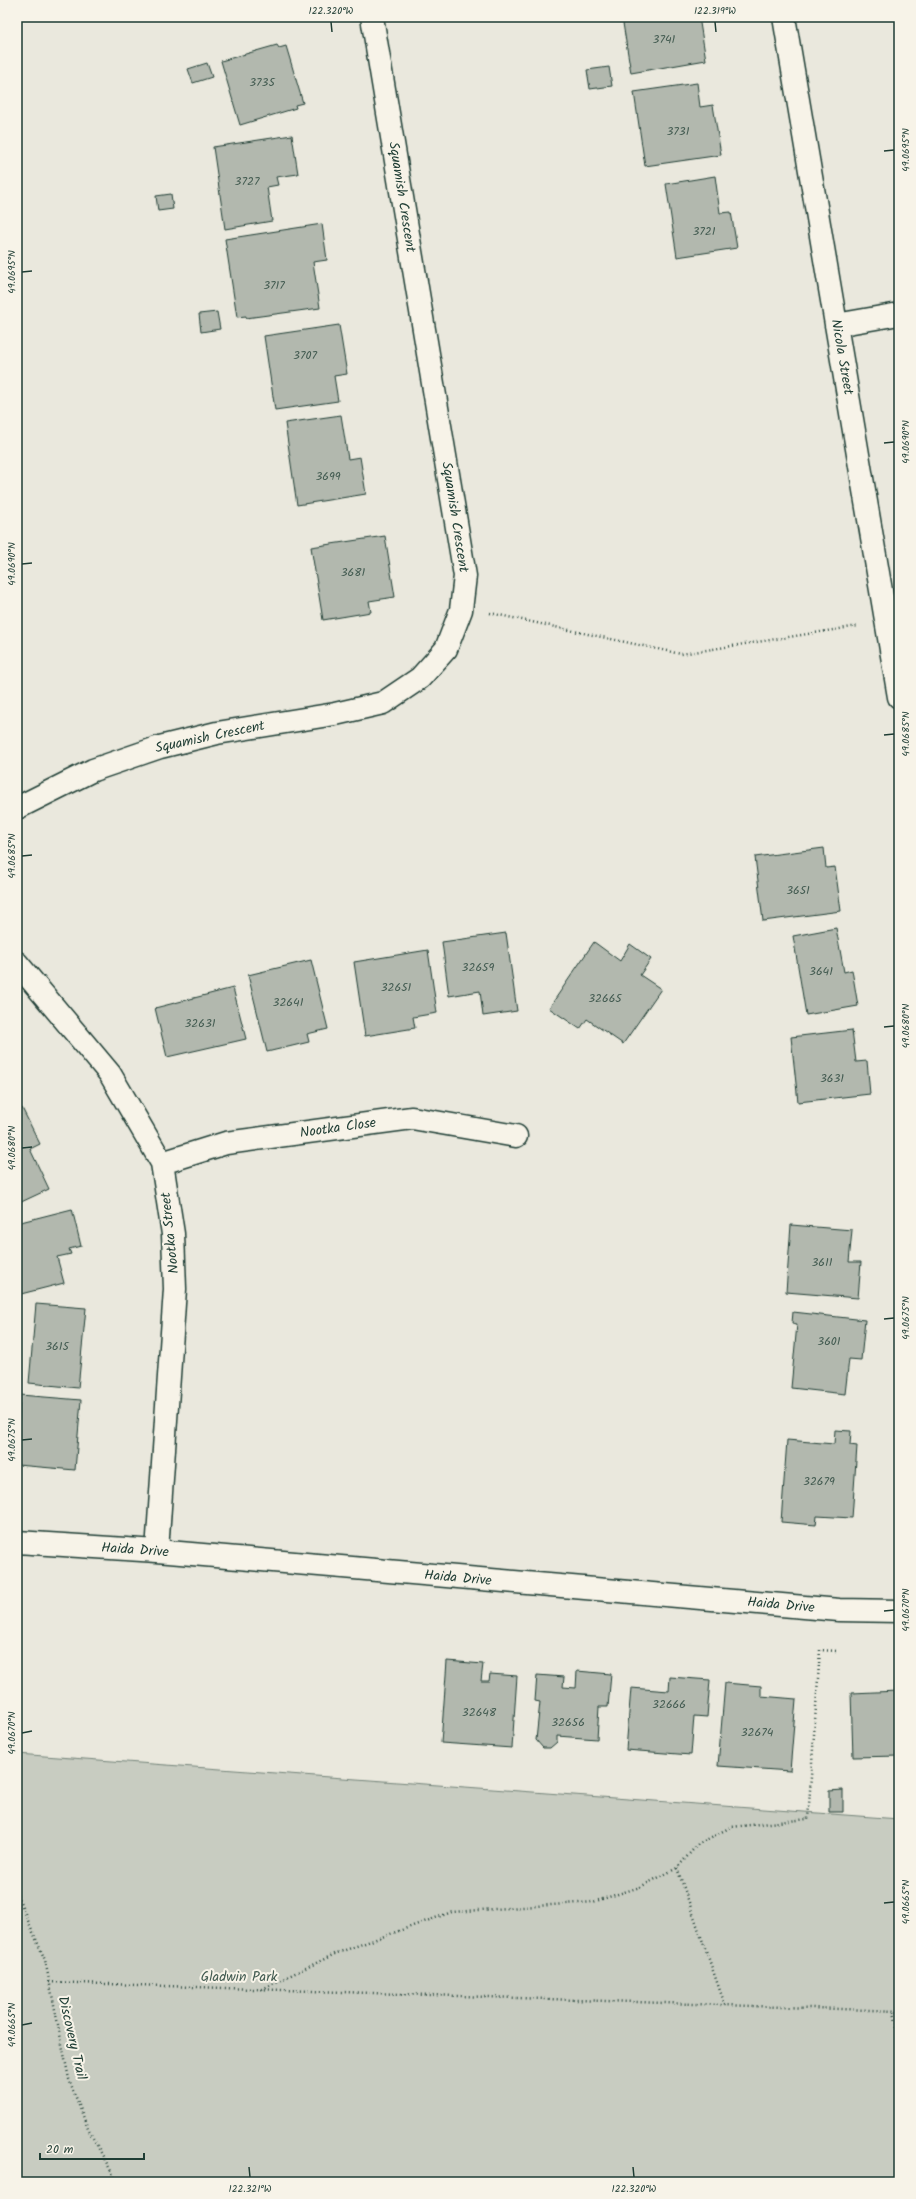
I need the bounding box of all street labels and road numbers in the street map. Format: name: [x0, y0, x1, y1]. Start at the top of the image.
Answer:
street label: Squamish Crescent: [382, 140, 422, 254]
street label: Nicola Street: [825, 317, 860, 397]
street label: Squamish Crescent: [435, 460, 475, 574]
street label: Squamish Crescent: [153, 715, 267, 759]
street label: Nootka Close: [298, 1112, 378, 1144]
street label: Nootka Street: [155, 1191, 185, 1275]
street label: Haida Drive: [100, 1537, 170, 1563]
street label: Haida Drive: [423, 1564, 493, 1592]
street label: Haida Drive: [746, 1591, 816, 1619]
street label: Discovery Trail: [52, 1994, 92, 2083]

